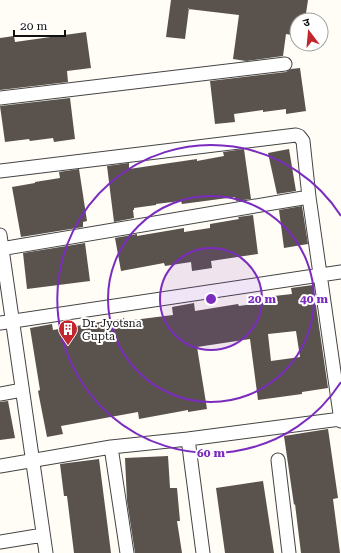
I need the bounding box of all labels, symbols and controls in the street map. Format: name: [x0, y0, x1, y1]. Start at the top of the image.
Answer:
scale bar: [14, 12, 65, 38]
north arrow: [289, 12, 329, 52]
text: उ: [301, 16, 312, 30]
text: 20 m: [20, 19, 47, 33]
centre of rings: [204, 292, 218, 306]
text: 20 m: [248, 292, 276, 306]
text: 40 m: [300, 292, 328, 306]
place label: Dr. Jyotsna Gupta: [82, 317, 142, 343]
building icon: Dr. Jyotsna Gupta: [57, 318, 79, 346]
text: 60 m: [197, 446, 225, 460]

